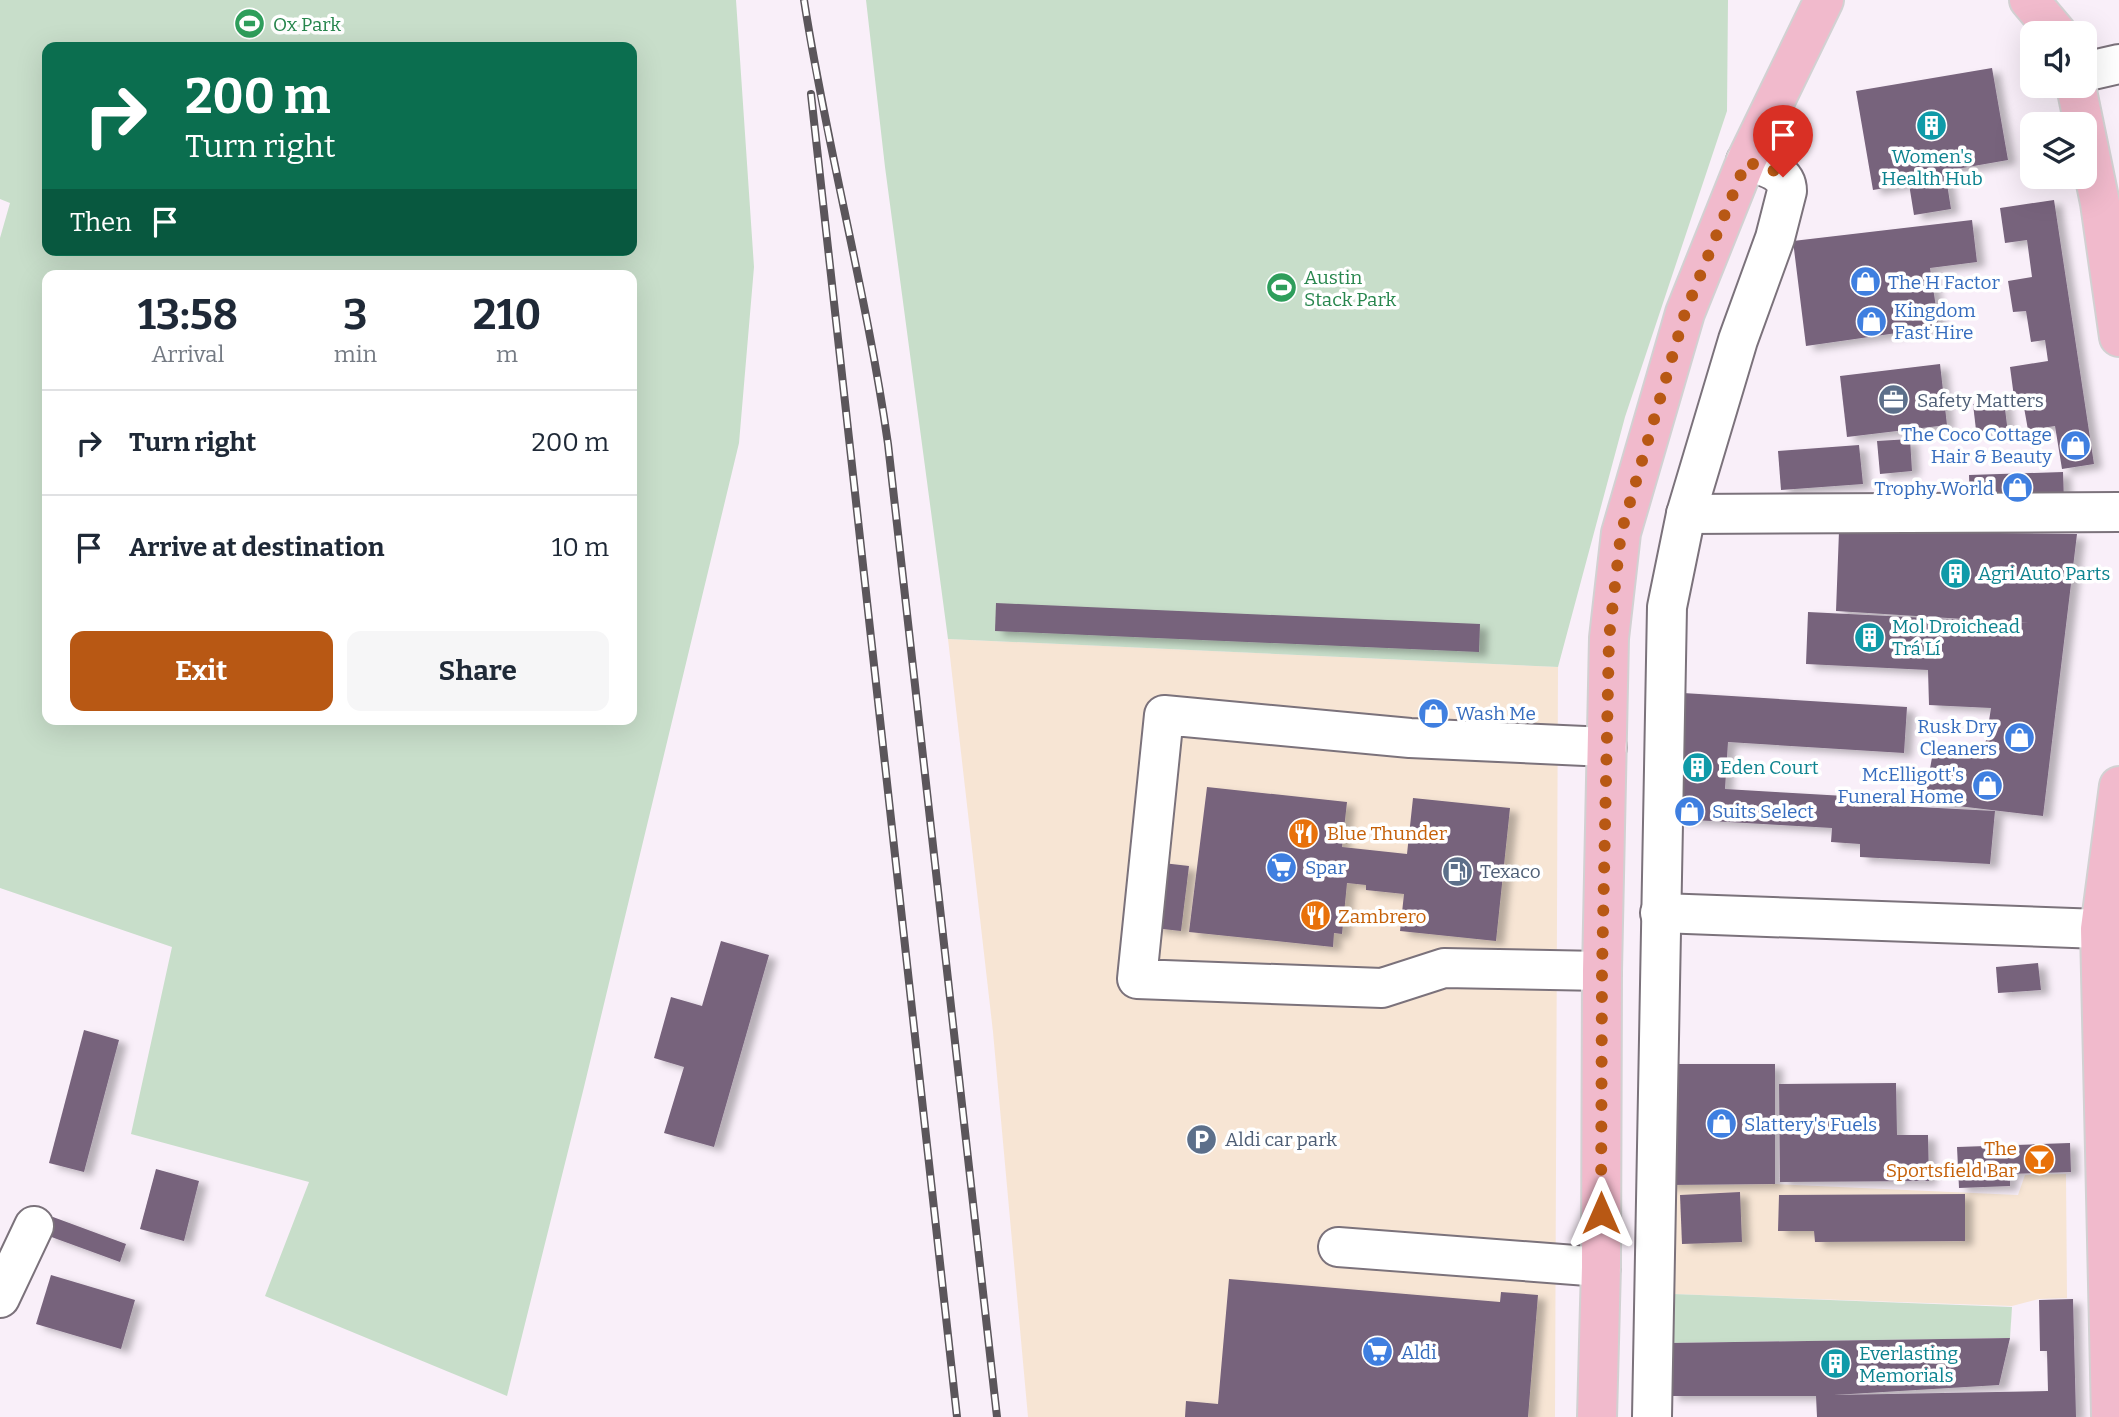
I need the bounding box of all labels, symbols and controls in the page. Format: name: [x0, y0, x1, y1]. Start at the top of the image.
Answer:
sports icon: Ox Park: [233, 7, 267, 41]
place label: Ox Park: [273, 13, 341, 36]
map controls: [2020, 21, 2097, 189]
button: sound: [2020, 21, 2097, 98]
text: 200 m: [185, 67, 330, 126]
icon: right: [70, 70, 161, 161]
pin: [1753, 105, 1813, 177]
building icon: Women's Health Hub: [1915, 108, 1949, 142]
button: layers: [2020, 112, 2097, 189]
icon: arrive: [1764, 116, 1802, 154]
text: Turn right: [185, 127, 336, 165]
place label: Women's Health Hub: [1881, 145, 1983, 190]
icon: arrive: [146, 203, 184, 241]
text: Then: [70, 207, 132, 238]
shop icon: The H Factor: [1848, 265, 1882, 299]
place label: Austin Stack Park: [1304, 266, 1396, 311]
sports icon: Austin Stack Park: [1264, 271, 1298, 305]
place label: The H Factor: [1888, 271, 2000, 294]
text: 13:58: [138, 290, 238, 340]
text: 3: [343, 290, 368, 340]
text: 210: [473, 290, 541, 340]
place label: Kingdom Fast Hire: [1894, 299, 1976, 344]
shop icon: Kingdom Fast Hire: [1854, 304, 1888, 338]
text: Arrival: [151, 340, 224, 368]
text: min: [334, 340, 377, 368]
text: m: [496, 340, 518, 368]
office icon: Safety Matters: [1877, 383, 1911, 417]
place label: Safety Matters: [1917, 389, 2044, 412]
place label: The Coco Cottage Hair & Beauty: [1901, 423, 2053, 468]
icon: right: [70, 424, 108, 462]
text: Turn right: [129, 427, 256, 458]
text: 200 m: [532, 427, 609, 458]
shop icon: The Coco Cottage Hair & Beauty: [2058, 428, 2092, 462]
shop icon: Trophy World: [2000, 471, 2034, 505]
place label: Trophy World: [1874, 477, 1994, 500]
icon: arrive: [70, 529, 108, 567]
text: Arrive at destination: [129, 532, 384, 563]
text: 10 m: [552, 532, 609, 563]
building icon: Agri Auto Parts: [1938, 556, 1972, 590]
place label: Agri Auto Parts: [1978, 562, 2110, 585]
place label: Mol Droichead Trá Lí: [1892, 615, 2020, 660]
building icon: Mol Droichead Trá Lí: [1852, 620, 1886, 654]
button: Exit: [70, 631, 333, 711]
button: Share: [347, 631, 609, 711]
shop icon: Wash Me: [1416, 696, 1450, 730]
place label: Wash Me: [1456, 702, 1536, 725]
place label: Rusk Dry Cleaners: [1917, 715, 1998, 760]
shop icon: Rusk Dry Cleaners: [2003, 720, 2037, 754]
building icon: Eden Court: [1680, 750, 1714, 784]
place label: Eden Court: [1720, 756, 1819, 779]
place label: McElligott's Funeral Home: [1838, 763, 1964, 808]
shop icon: McElligott's Funeral Home: [1970, 768, 2004, 802]
shop icon: Suits Select: [1672, 794, 1706, 828]
place label: Suits Select: [1712, 800, 1814, 823]
restaurant icon: Blue Thunder: [1287, 816, 1321, 850]
place label: Blue Thunder: [1327, 822, 1448, 845]
supermarket icon: Spar: [1265, 850, 1299, 884]
fuel station icon: Texaco: [1440, 854, 1474, 888]
place label: Spar: [1305, 856, 1347, 879]
place label: Texaco: [1480, 860, 1541, 883]
restaurant icon: Zambrero: [1298, 899, 1332, 933]
place label: Zambrero: [1338, 905, 1427, 928]
shop icon: Slattery's Fuels: [1704, 1107, 1738, 1141]
place label: Slattery's Fuels: [1744, 1113, 1877, 1136]
parking icon: Aldi car park: [1185, 1122, 1219, 1156]
place label: Aldi car park: [1225, 1128, 1337, 1151]
place label: The Sportsfield Bar: [1886, 1137, 2018, 1182]
bar icon: The Sportsfield Bar: [2023, 1142, 2057, 1176]
position arrow: [1564, 1176, 1638, 1250]
supermarket icon: Aldi: [1361, 1335, 1395, 1369]
place label: Aldi: [1401, 1341, 1437, 1364]
place label: Everlasting Memorials: [1859, 1342, 1959, 1387]
building icon: Everlasting Memorials: [1819, 1347, 1853, 1381]

